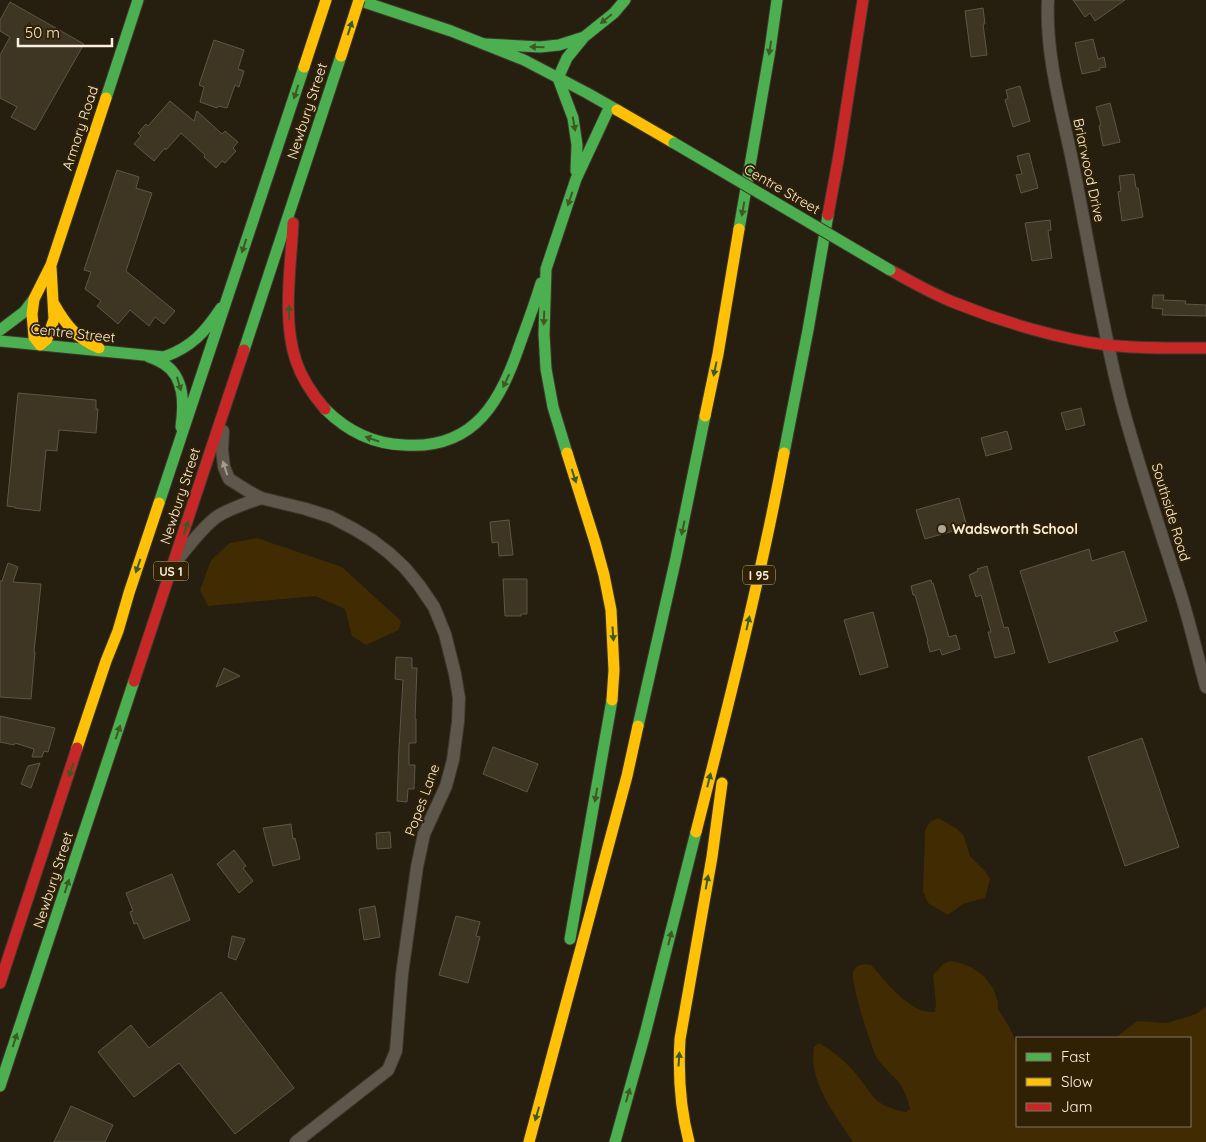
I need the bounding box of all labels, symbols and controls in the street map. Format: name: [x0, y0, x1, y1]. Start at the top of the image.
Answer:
one-way arrow: [599, 14, 612, 25]
scale bar: [18, 15, 111, 47]
one-way arrow: [347, 20, 355, 35]
text: 50 m: [25, 23, 60, 42]
one-way arrow: [766, 41, 774, 57]
one-way arrow: [528, 42, 544, 50]
street label: Newbury Street: [283, 60, 331, 162]
street label: Armory Road: [58, 84, 102, 172]
one-way arrow: [291, 84, 299, 99]
one-way arrow: [570, 117, 578, 133]
street label: Briarwood Drive: [1069, 117, 1109, 224]
street label: Centre Street: [741, 160, 824, 218]
one-way arrow: [565, 191, 573, 206]
one-way arrow: [739, 201, 747, 217]
one-way arrow: [240, 238, 247, 253]
one-way arrow: [285, 304, 293, 320]
one-way arrow: [540, 310, 548, 326]
street label: Centre Street: [30, 320, 116, 346]
one-way arrow: [711, 361, 719, 376]
one-way arrow: [502, 374, 510, 388]
one-way arrow: [175, 377, 183, 392]
one-way arrow: [364, 435, 379, 443]
street label: Newbury Street: [156, 445, 204, 547]
one-way arrow: [221, 460, 229, 475]
street label: Southside Road: [1148, 461, 1194, 563]
one-way arrow: [571, 469, 578, 484]
one-way arrow: [183, 520, 190, 535]
one-way arrow: [678, 520, 686, 536]
place label: Wadsworth School: [952, 520, 1078, 538]
marker: Wadsworth School: [936, 523, 948, 535]
one-way arrow: [134, 559, 142, 574]
road number: US 1: [154, 562, 188, 580]
road number: I 95: [743, 566, 775, 584]
one-way arrow: [744, 615, 752, 630]
one-way arrow: [609, 626, 617, 642]
one-way arrow: [115, 724, 122, 739]
street label: Popes Lane: [401, 761, 443, 839]
one-way arrow: [67, 763, 74, 778]
one-way arrow: [705, 773, 713, 788]
one-way arrow: [591, 787, 599, 803]
street label: Newbury Street: [29, 829, 77, 931]
one-way arrow: [704, 873, 712, 889]
one-way arrow: [63, 878, 71, 893]
one-way arrow: [666, 930, 674, 946]
one-way arrow: [11, 1032, 19, 1047]
legend: [1016, 1037, 1191, 1127]
text: Fast: [1061, 1047, 1090, 1066]
one-way arrow: [675, 1051, 683, 1067]
text: Slow: [1061, 1072, 1093, 1091]
one-way arrow: [625, 1088, 633, 1103]
text: Jam: [1061, 1097, 1092, 1116]
one-way arrow: [533, 1107, 541, 1122]

